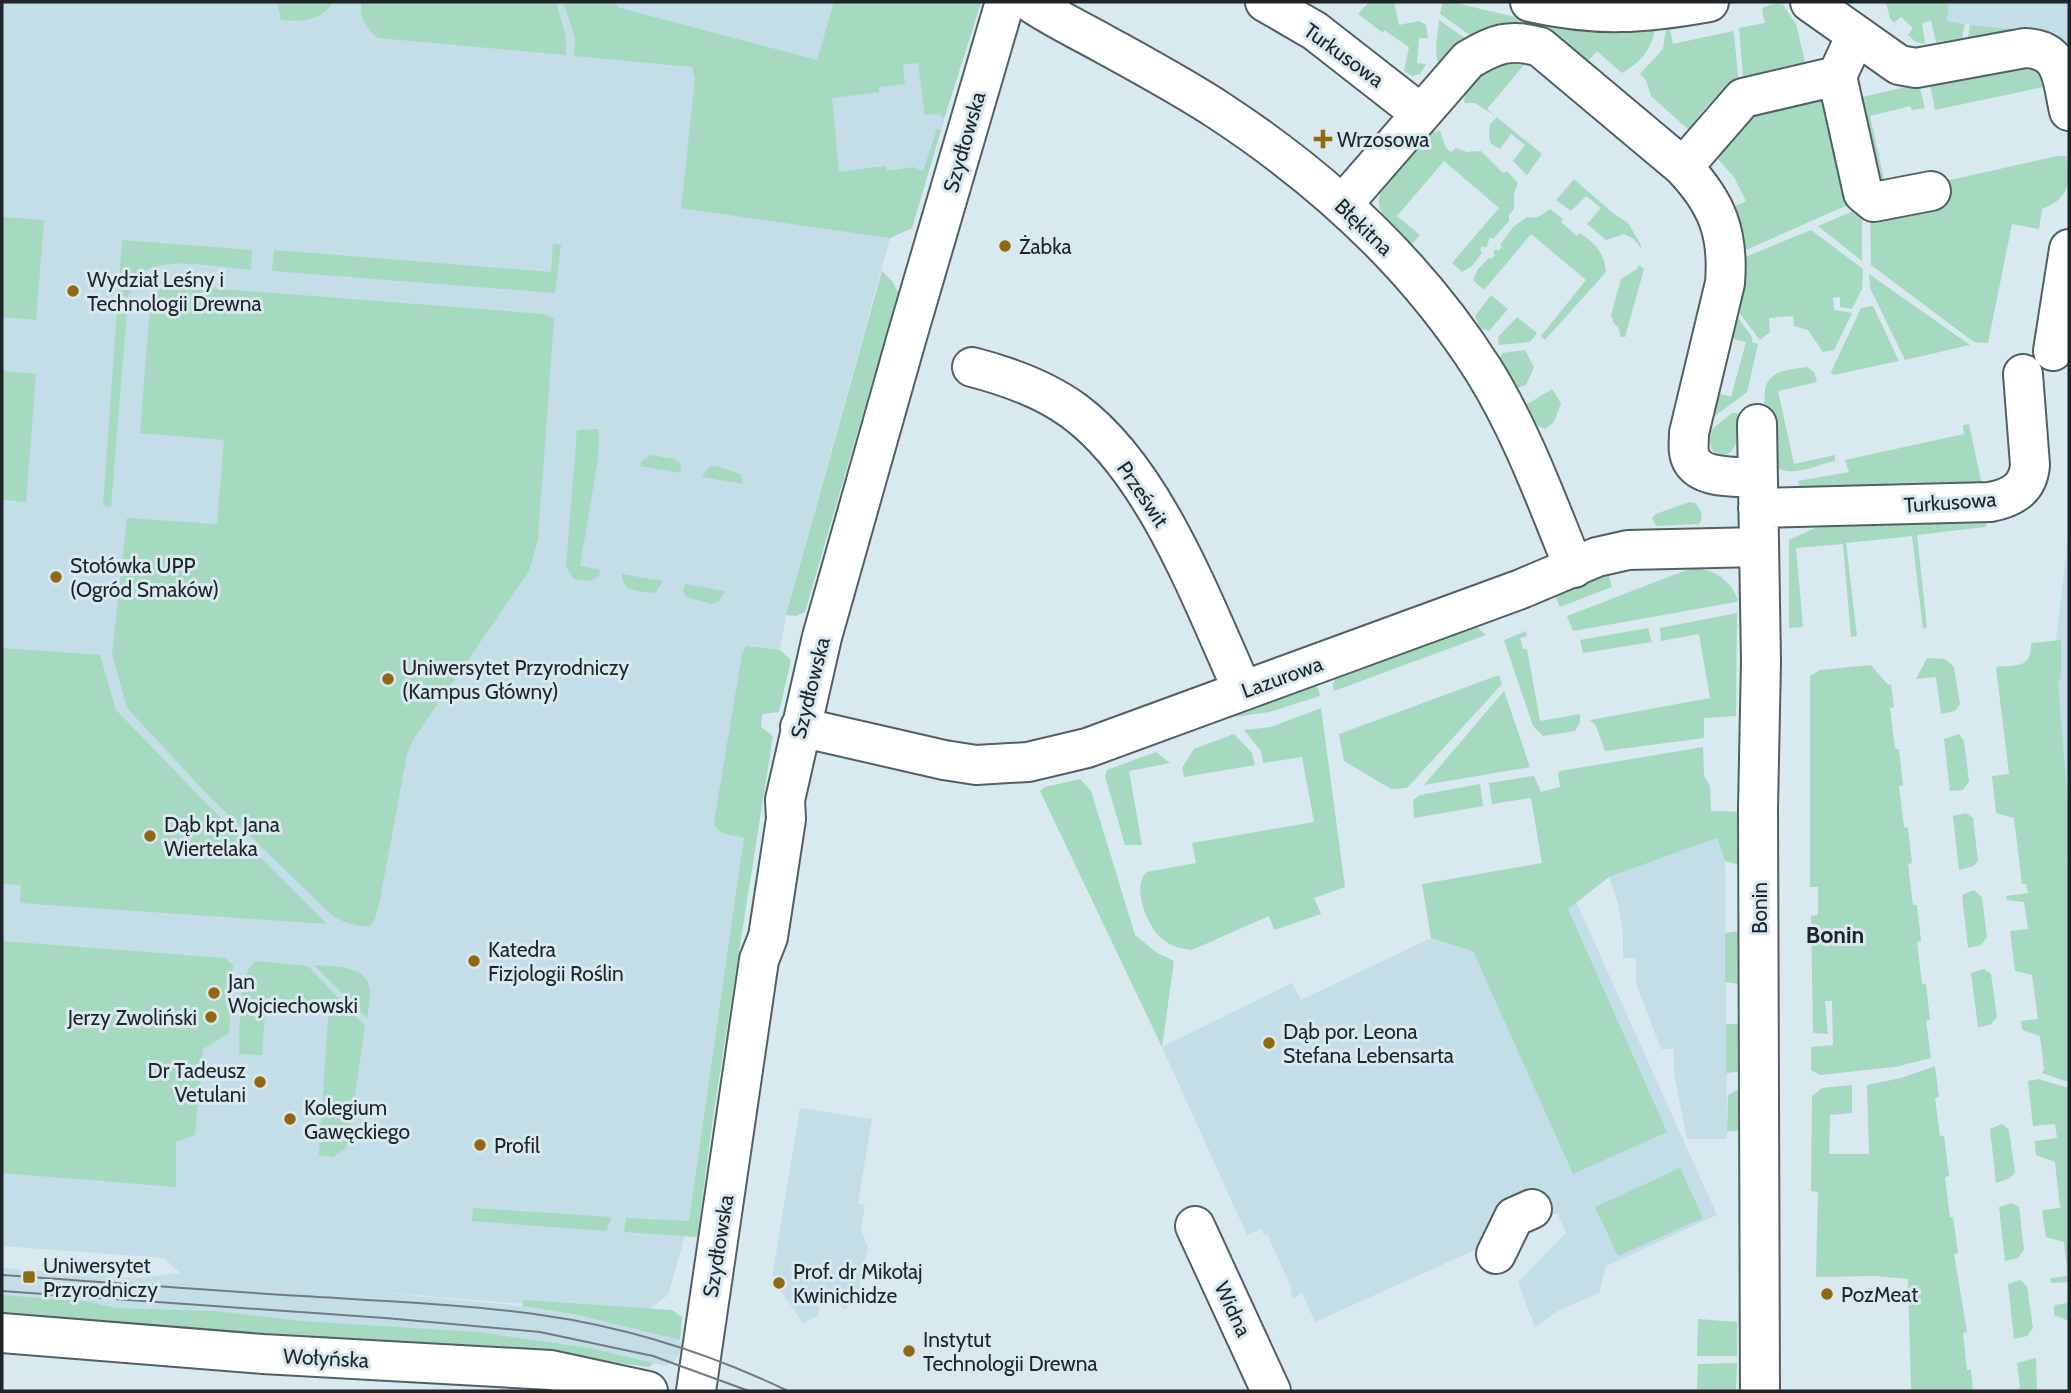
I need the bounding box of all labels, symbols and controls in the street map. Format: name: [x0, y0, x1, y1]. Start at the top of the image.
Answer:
street label: Turkusowa: [1299, 18, 1389, 92]
street label: Szydłowska: [938, 89, 990, 195]
place label: Wrzosowa: [1337, 127, 1429, 152]
marker: Wrzosowa: [1315, 131, 1331, 147]
street label: Błękitna: [1330, 193, 1398, 261]
place label: Żabka: [1019, 234, 1072, 259]
marker: Żabka: [997, 238, 1013, 254]
place label: Wydział Leśny i Technologii Drewna: [87, 267, 262, 316]
marker: Wydział Leśny i Technologii Drewna: [65, 283, 81, 299]
street label: Prześwit: [1112, 456, 1174, 532]
street label: Turkusowa: [1903, 486, 1997, 518]
place label: Stołówka UPP (Ogród Smaków): [70, 553, 219, 602]
marker: Stołówka UPP (Ogród Smaków): [48, 569, 64, 585]
street label: Szydłowska: [785, 635, 835, 741]
street label: Lazurowa: [1238, 651, 1326, 703]
place label: Uniwersytet Przyrodniczy (Kampus Główny): [402, 655, 630, 704]
marker: Uniwersytet Przyrodniczy (Kampus Główny): [380, 671, 396, 687]
place label: Dąb kpt. Jana Wiertelaka: [164, 812, 280, 861]
marker: Dąb kpt. Jana Wiertelaka: [142, 828, 158, 844]
street label: Bonin: [1747, 882, 1772, 934]
district label: Bonin: [1806, 921, 1864, 949]
place label: Katedra Fizjologii Roślin: [488, 937, 624, 987]
marker: Katedra Fizjologii Roślin: [466, 953, 482, 969]
place label: Jan Wojciechowski: [227, 969, 358, 1019]
marker: Jan Wojciechowski: [206, 985, 222, 1001]
place label: Jerzy Zwoliński: [67, 1005, 197, 1030]
marker: Jerzy Zwoliński: [203, 1009, 219, 1025]
place label: Dąb por. Leona Stefana Lebensarta: [1283, 1019, 1454, 1068]
marker: Dąb por. Leona Stefana Lebensarta: [1261, 1035, 1277, 1051]
place label: Dr Tadeusz Vetulani: [148, 1058, 246, 1107]
marker: Dr Tadeusz Vetulani: [252, 1074, 268, 1090]
place label: Kolegium Gawęckiego: [304, 1095, 410, 1144]
marker: Kolegium Gawęckiego: [282, 1111, 298, 1127]
place label: Profil: [494, 1133, 540, 1158]
marker: Profil: [472, 1137, 488, 1153]
street label: Szydłowska: [698, 1193, 738, 1299]
place label: Uniwersytet Przyrodniczy: [43, 1253, 158, 1302]
place label: Prof. dr Mikołaj Kwinichidze: [793, 1259, 922, 1308]
marker: Uniwersytet Przyrodniczy: [21, 1269, 37, 1285]
marker: Prof. dr Mikołaj Kwinichidze: [771, 1275, 787, 1291]
street label: Widna: [1209, 1278, 1257, 1340]
place label: PozMeat: [1841, 1282, 1918, 1307]
marker: PozMeat: [1819, 1286, 1835, 1302]
place label: Instytut Technologii Drewna: [923, 1327, 1098, 1376]
street label: Wołyńska: [282, 1343, 370, 1373]
marker: Instytut Technologii Drewna: [901, 1343, 917, 1359]

